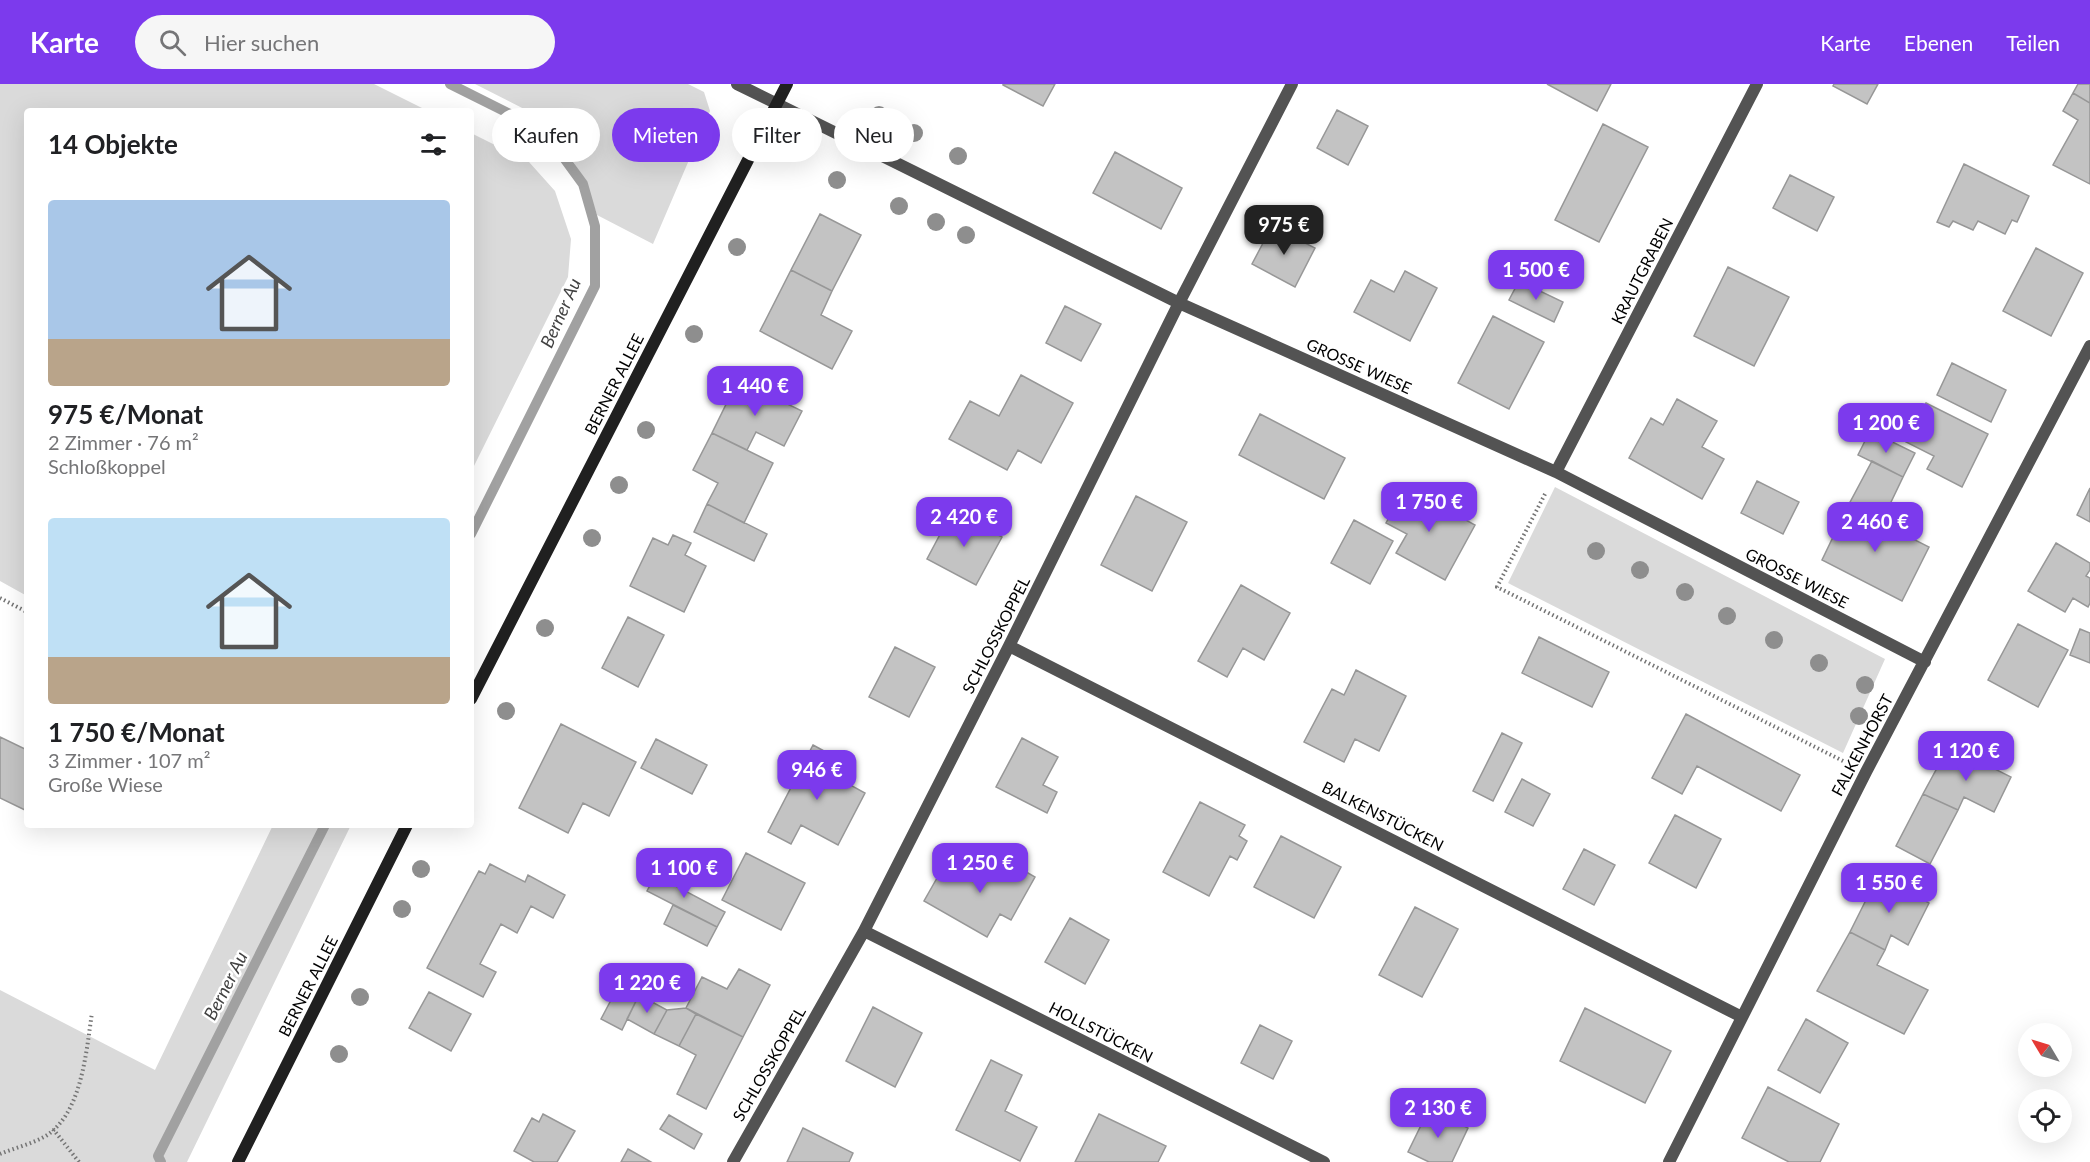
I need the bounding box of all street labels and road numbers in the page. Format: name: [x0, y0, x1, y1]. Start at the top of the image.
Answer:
street label: KRAUTGRABEN: [1607, 215, 1676, 327]
street label: BERNER ALLEE: [580, 330, 647, 437]
street label: GROSSE WIESE: [1304, 334, 1415, 397]
street label: GROSSE WIESE: [1743, 543, 1852, 612]
street label: SCHLOSSKOPPEL: [958, 573, 1033, 696]
street label: FALKENHORST: [1827, 690, 1897, 799]
street label: BALKENSTÜCKEN: [1319, 777, 1447, 854]
street label: BERNER ALLEE: [274, 932, 341, 1039]
street label: HOLLSTÜCKEN: [1046, 997, 1156, 1066]
street label: SCHLOSSKOPPEL: [728, 1003, 809, 1124]

